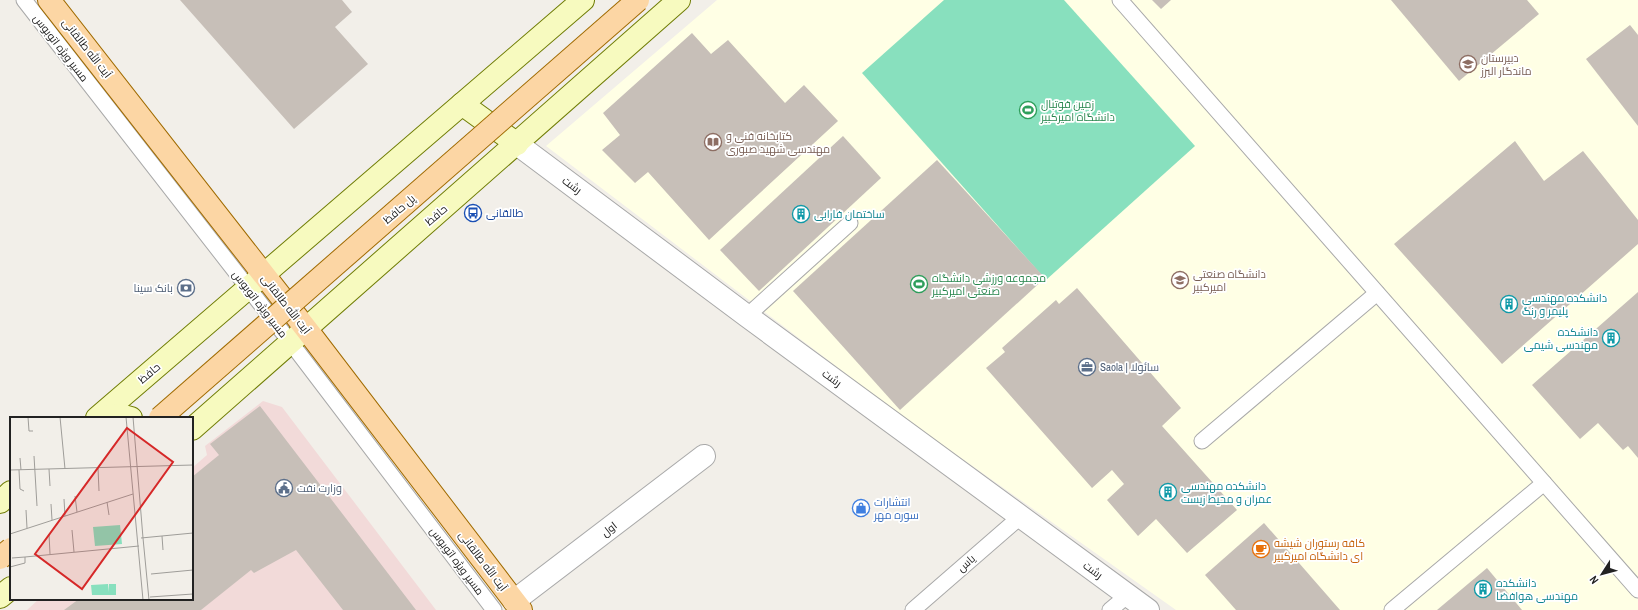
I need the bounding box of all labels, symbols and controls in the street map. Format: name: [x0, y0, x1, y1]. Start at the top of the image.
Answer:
street label: مسیر ویژه اتوبوس: [30, 12, 92, 84]
street label: آیت الله طالقانی: [59, 15, 115, 81]
place label: دبیرستان ماندگار البرز: [1480, 51, 1532, 78]
school or university icon: دبیرستان ماندگار البرز: [1458, 54, 1478, 74]
place label: زمین فوتبال دانشگاه امیرکبیر: [1040, 97, 1115, 124]
sports icon: زمین فوتبال دانشگاه امیرکبیر: [1018, 100, 1038, 120]
place label: کتابخانه فنی و مهندسی شهید صبوری: [726, 129, 830, 156]
library icon: کتابخانه فنی و مهندسی شهید صبوری: [703, 132, 723, 152]
street label: رشت: [559, 173, 585, 197]
street label: پل حافظ: [380, 191, 418, 227]
street label: حافظ: [422, 202, 450, 228]
bus stop icon: طالقانی: [463, 203, 483, 223]
building icon: ساختمان فارابی: [791, 204, 811, 224]
place label: طالقانی: [486, 206, 523, 220]
place label: ساختمان فارابی: [814, 207, 885, 221]
place label: دانشگاه صنعتی امیرکبیر: [1192, 267, 1266, 294]
street label: مسیر ویژه اتوبوس: [229, 268, 291, 340]
school or university icon: دانشگاه صنعتی امیرکبیر: [1170, 270, 1190, 290]
street label: آیت الله طالقانی: [258, 271, 314, 337]
place label: مجموعه ورزشی دانشگاه صنعتی امیرکبیر: [931, 271, 1046, 298]
sports icon: مجموعه ورزشی دانشگاه صنعتی امیرکبیر: [909, 274, 929, 294]
bank icon: بانک سینا: [176, 278, 196, 298]
place label: بانک سینا: [134, 281, 173, 295]
place label: دانشکده مهندسی پلیمر و رنگ: [1522, 291, 1607, 318]
building icon: دانشکده مهندسی پلیمر و رنگ: [1499, 294, 1519, 314]
place label: دانشکده مهندسی شیمی: [1524, 325, 1598, 352]
building icon: دانشکده مهندسی شیمی: [1601, 328, 1621, 348]
office icon: Saola | سائولا: [1077, 357, 1097, 377]
street label: حافظ: [135, 360, 163, 386]
place label: Saola | سائولا: [1100, 360, 1159, 374]
street label: رشت: [819, 366, 845, 390]
inset map: [10, 417, 193, 600]
public building icon: وزارت نفت: [274, 478, 294, 498]
place label: دانشکده مهندسی عمران و محیط زیست: [1181, 479, 1272, 506]
place label: وزارت نفت: [297, 481, 342, 495]
building icon: دانشکده مهندسی عمران و محیط زیست: [1158, 482, 1178, 502]
place label: انتشارات سوره مهر: [873, 495, 919, 522]
shop icon: انتشارات سوره مهر: [851, 498, 871, 518]
street label: اول: [598, 518, 620, 540]
street label: مسیر ویژه اتوبوس: [427, 524, 487, 598]
street label: آیت الله طالقانی: [456, 527, 511, 594]
place label: کافه رستوران شیشه ای دانشگاه امیرکبیر: [1273, 536, 1365, 563]
cafe icon: کافه رستوران شیشه ای دانشگاه امیرکبیر: [1251, 539, 1271, 559]
street label: یاس: [954, 551, 978, 575]
north arrow: [1582, 554, 1622, 594]
street label: رشت: [1080, 558, 1106, 582]
text: N: [1586, 573, 1601, 587]
place label: دانشکده مهندسی هوافضا: [1496, 576, 1578, 603]
building icon: دانشکده مهندسی هوافضا: [1473, 579, 1493, 599]

